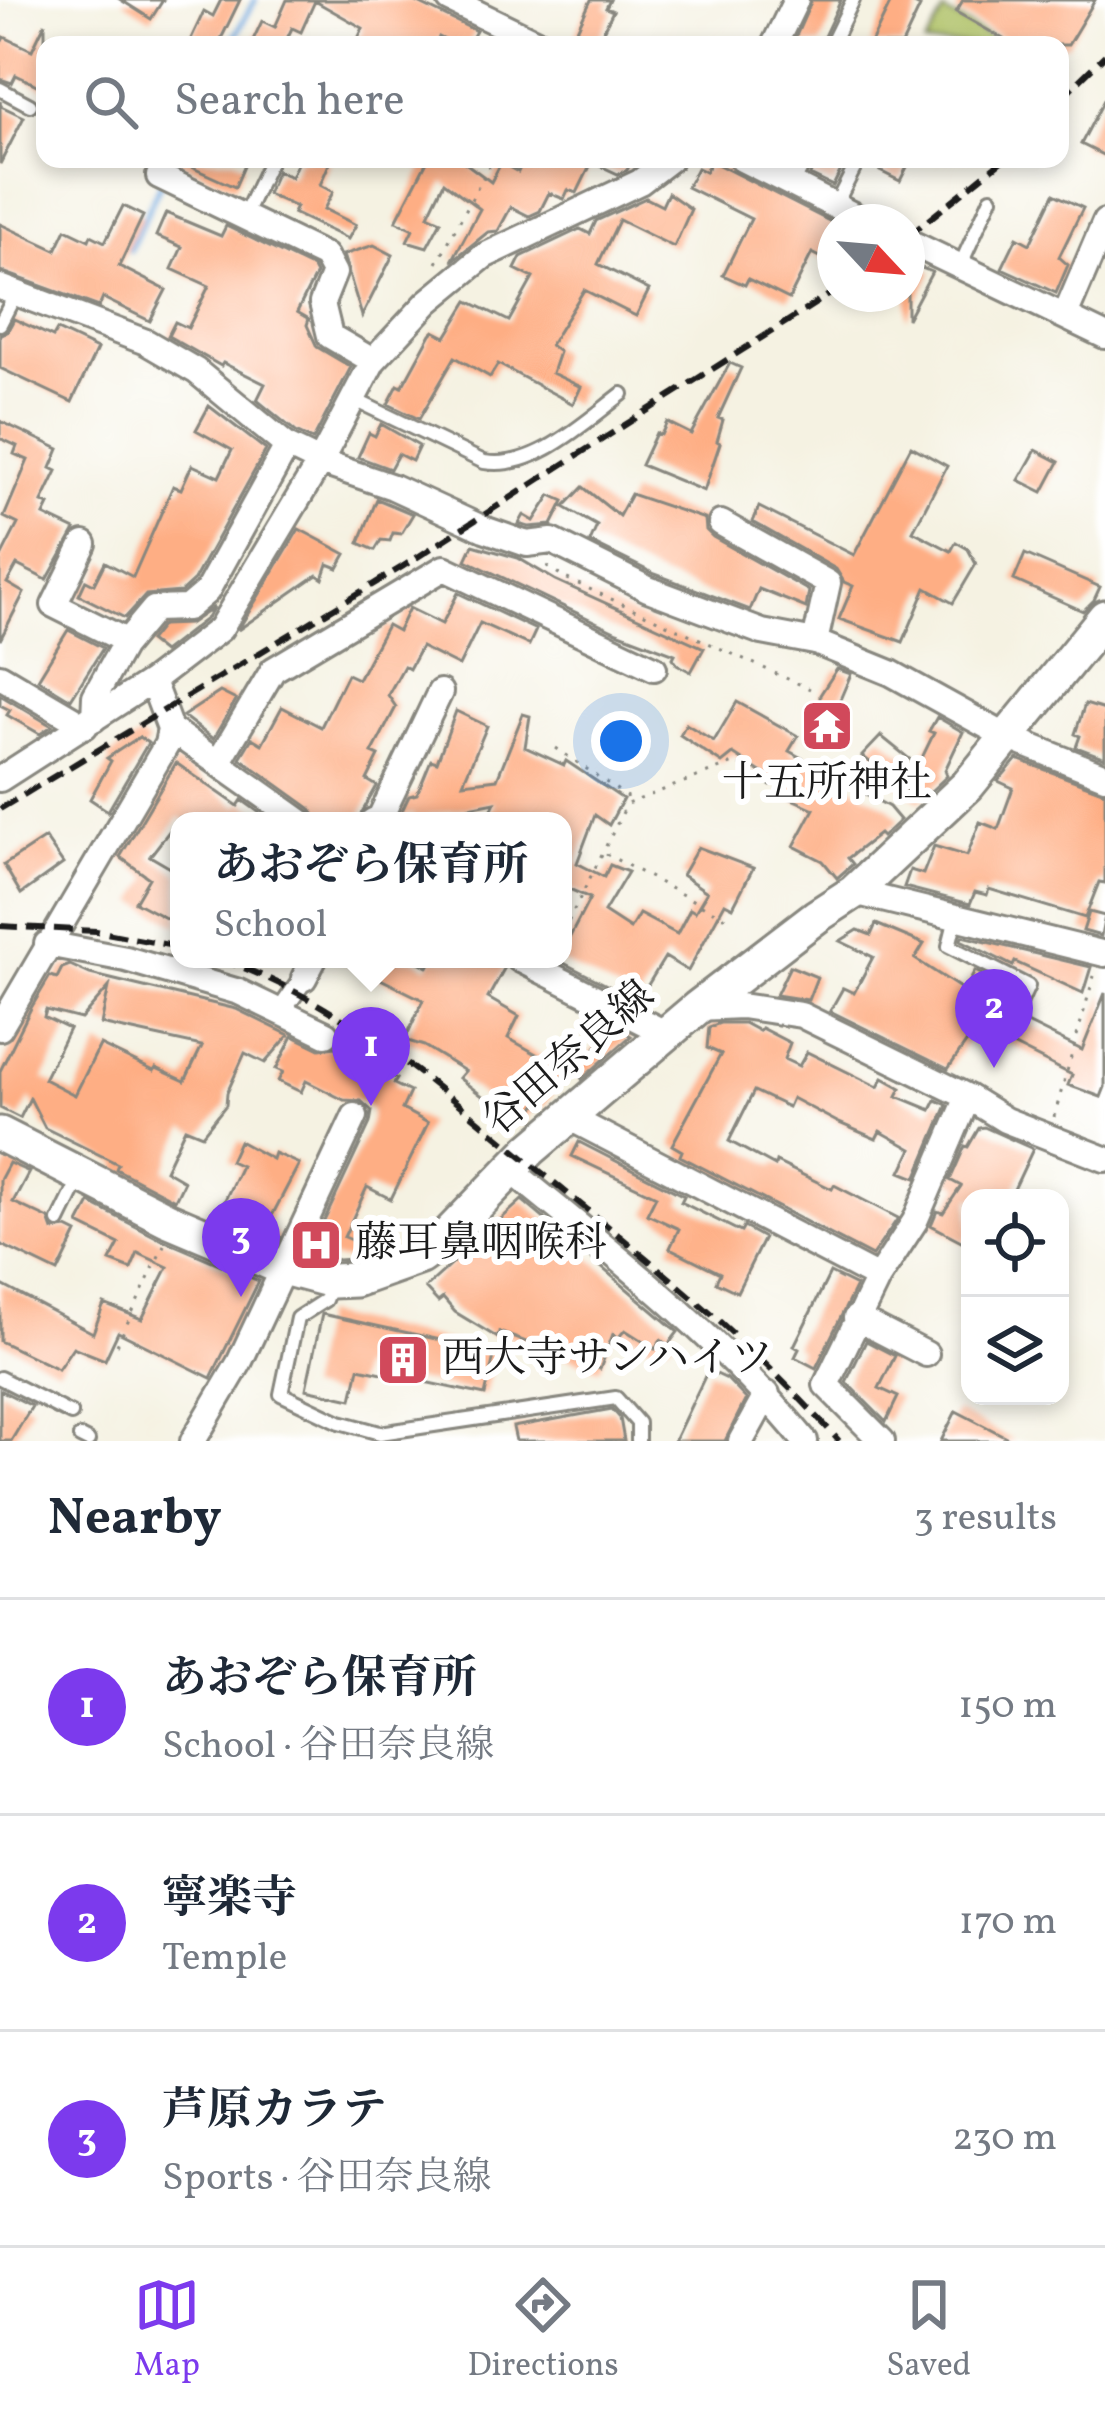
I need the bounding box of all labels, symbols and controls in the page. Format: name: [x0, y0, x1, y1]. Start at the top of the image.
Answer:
search box: [36, 36, 1069, 168]
icon: search: [78, 69, 144, 135]
text: Search here: [174, 71, 405, 134]
north arrow: [817, 204, 925, 312]
temple icon: 十五所神社: [799, 698, 855, 754]
your location: [591, 711, 651, 771]
place label: 十五所神社: [722, 756, 932, 815]
popup: [170, 812, 572, 968]
text: あおぞら保育所: [213, 836, 529, 899]
text: School: [213, 899, 327, 953]
street label: 谷田奈良線: [471, 969, 669, 1151]
pin: 2: [955, 969, 1033, 1068]
pin: 1: [332, 1007, 410, 1106]
map controls: [961, 1189, 1069, 1405]
button: locate: [961, 1189, 1069, 1297]
pin: 3: [202, 1198, 280, 1297]
place label: 藤耳鼻咽喉科: [355, 1216, 607, 1275]
hospital icon: 藤耳鼻咽喉科: [288, 1217, 344, 1273]
button: layers: [961, 1297, 1069, 1405]
place label: 西大寺サンハイツ: [442, 1331, 773, 1390]
building icon: 西大寺サンハイツ: [375, 1332, 431, 1388]
text: Nearby: [48, 1484, 222, 1555]
text: 3 results: [914, 1492, 1057, 1546]
text: あおぞら保育所: [162, 1649, 477, 1712]
text: 1: [79, 1680, 95, 1734]
text: 150 m: [958, 1680, 1057, 1734]
text: School · 谷田奈良線: [162, 1720, 494, 1774]
text: 寧楽寺: [162, 1869, 297, 1932]
text: 2: [77, 1896, 97, 1950]
text: 170 m: [959, 1896, 1057, 1950]
text: Temple: [162, 1932, 287, 1986]
text: 芦原カラテ: [162, 2081, 387, 2144]
text: 3: [77, 2112, 97, 2166]
text: 230 m: [952, 2112, 1057, 2166]
text: Sports · 谷田奈良線: [162, 2152, 492, 2206]
tab: Map: [134, 2272, 200, 2390]
tab: Directions: [467, 2272, 619, 2390]
tab: Saved: [886, 2272, 971, 2390]

